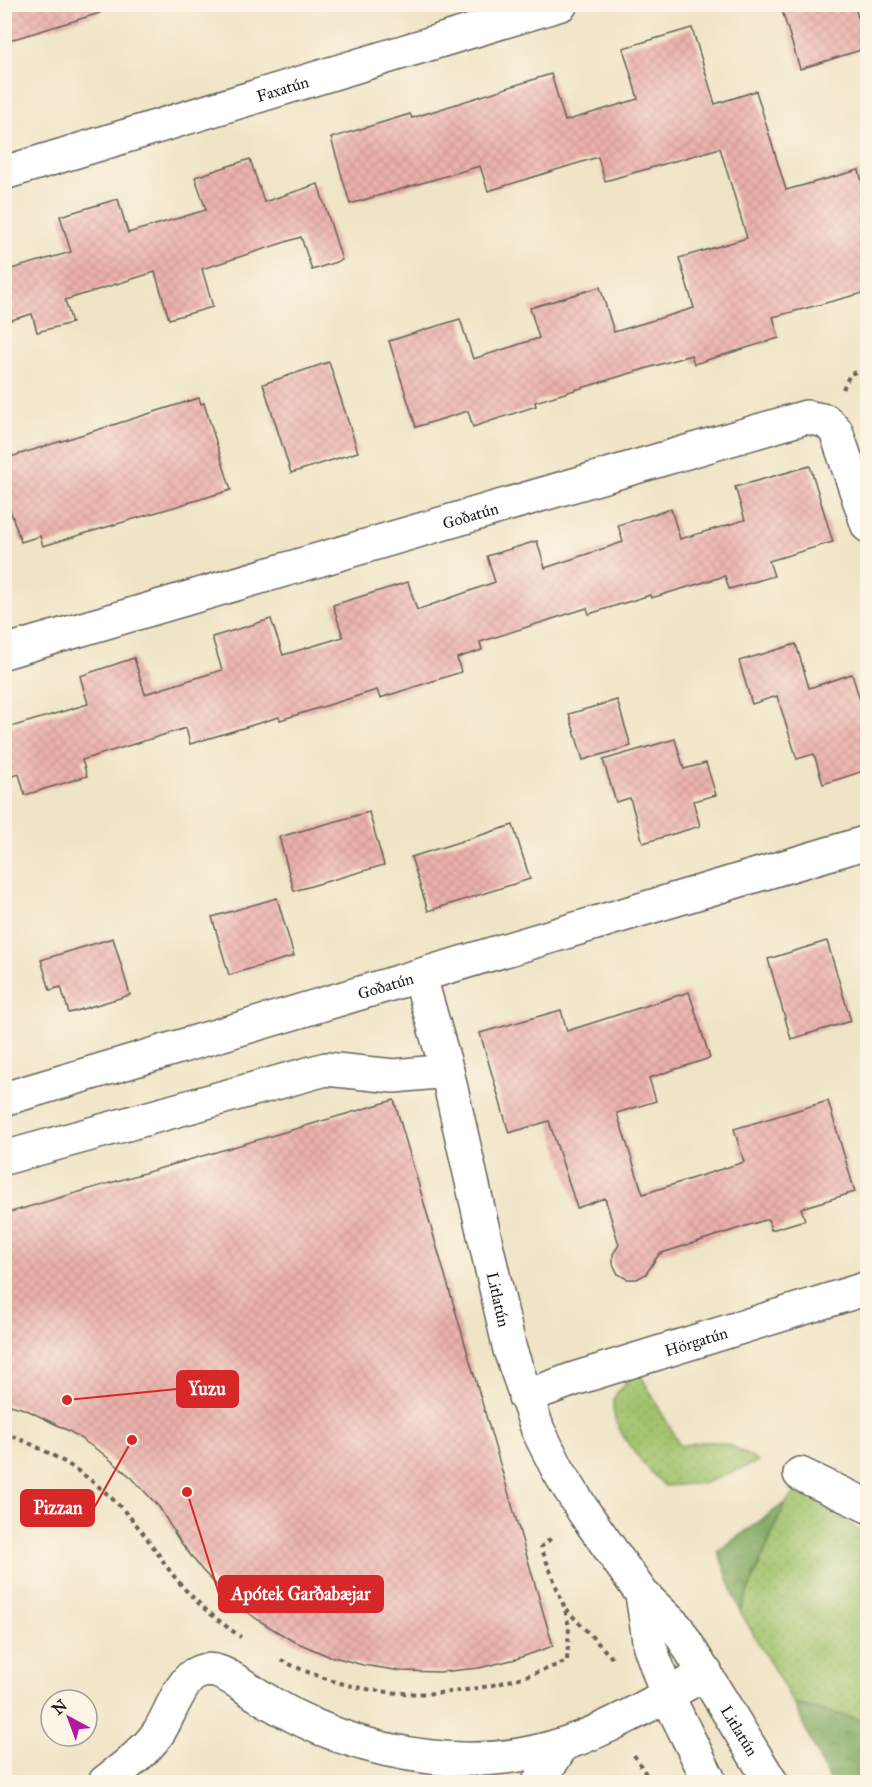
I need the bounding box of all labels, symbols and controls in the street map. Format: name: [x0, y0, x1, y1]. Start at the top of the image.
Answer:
street label: Faxatún: [254, 72, 311, 106]
street label: Goðatún: [440, 499, 501, 533]
street label: Goðatún: [355, 969, 416, 1003]
street label: Litlatún: [483, 1270, 514, 1329]
street label: Hörgatún: [662, 1323, 730, 1360]
callout: Yuzu: [177, 1371, 238, 1407]
text: Yuzu: [187, 1378, 226, 1400]
callout: Pizzan: [21, 1490, 94, 1526]
text: Pizzan: [33, 1497, 83, 1519]
callout: Apótek Garðabæjar: [219, 1576, 383, 1612]
text: Apótek Garðabæjar: [230, 1583, 372, 1606]
north arrow: [39, 1688, 99, 1748]
text: N: [48, 1695, 71, 1719]
street label: Litlatún: [716, 1702, 762, 1760]

